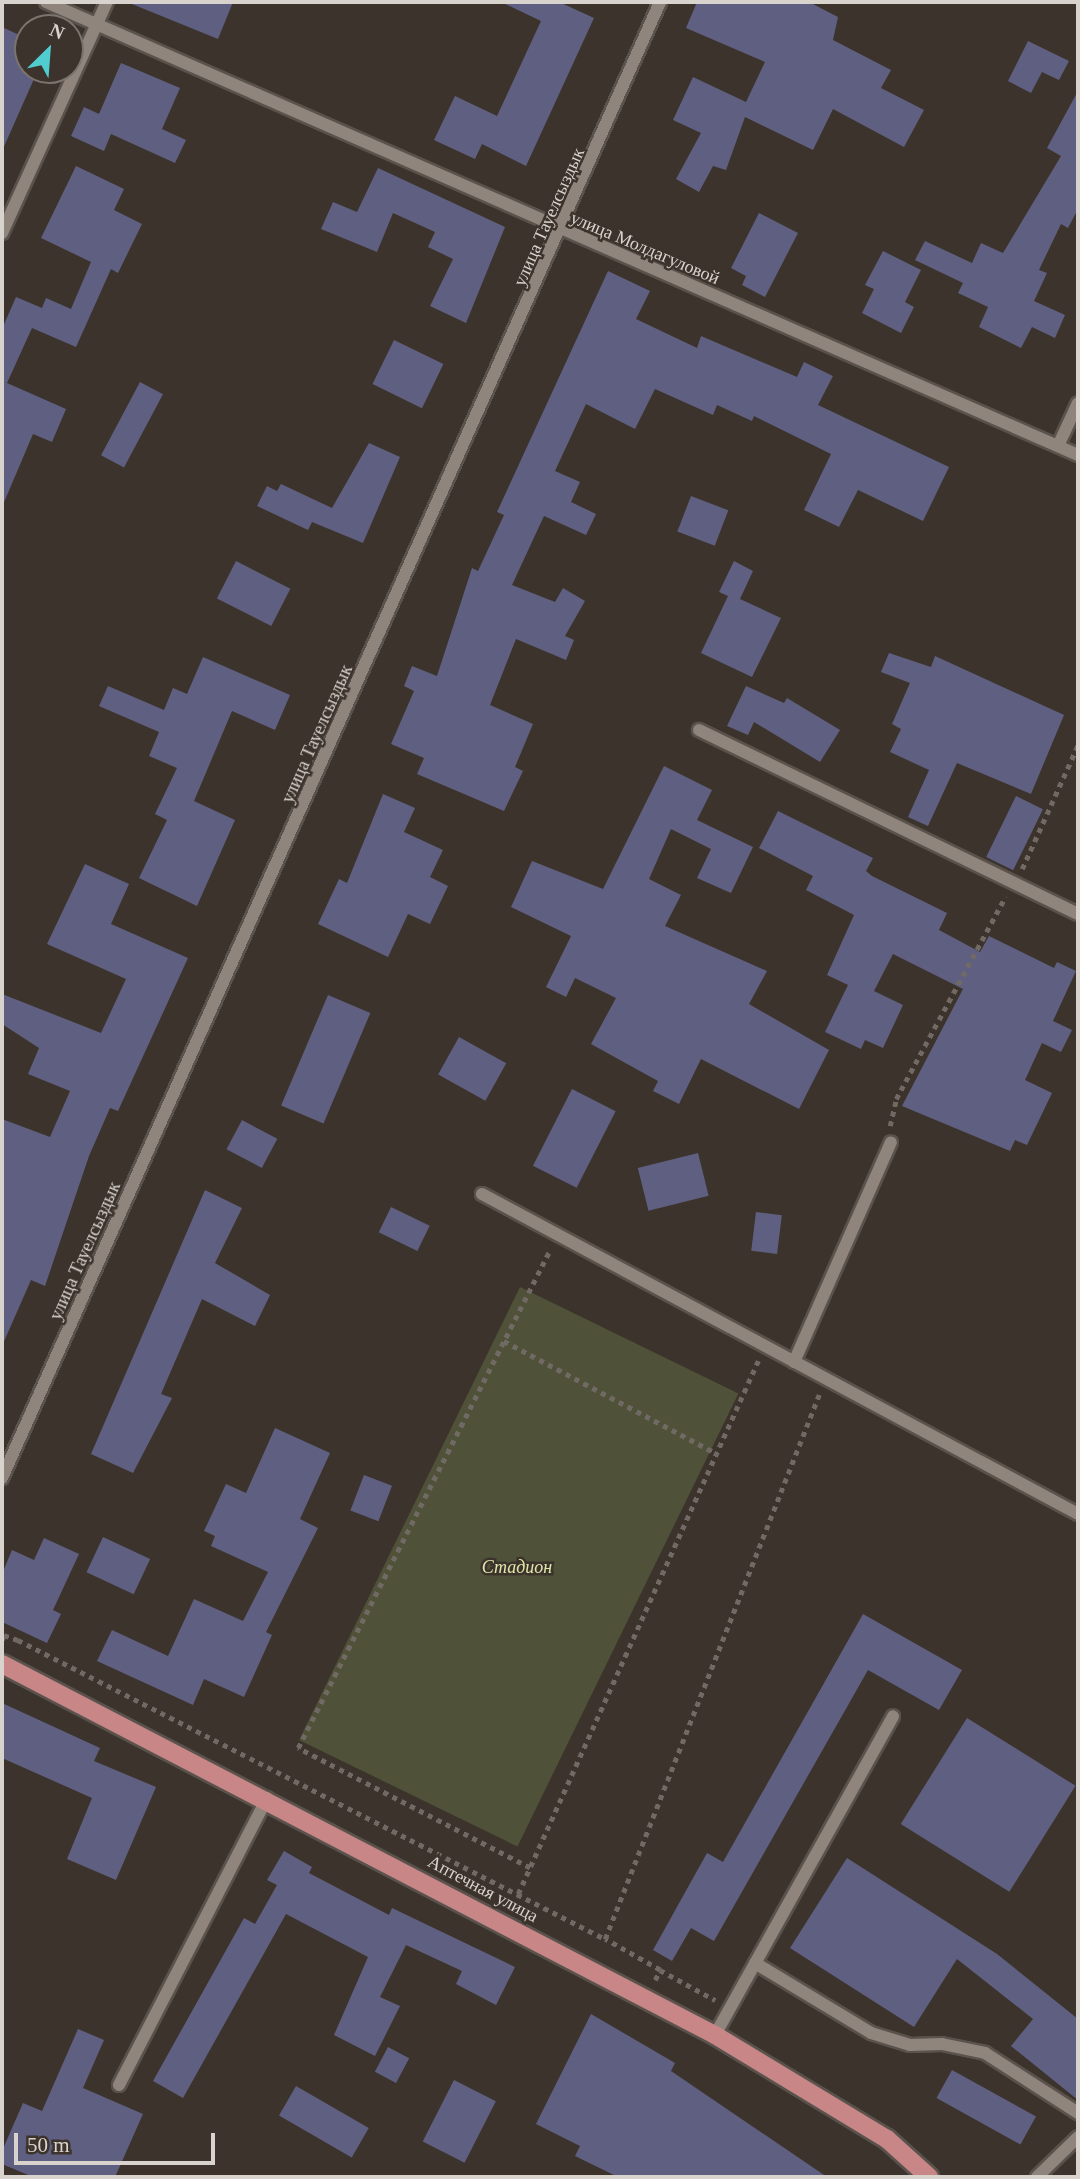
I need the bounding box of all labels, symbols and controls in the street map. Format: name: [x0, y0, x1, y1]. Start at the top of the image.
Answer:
north arrow: [14, 14, 84, 84]
text: N: [47, 19, 68, 44]
street label: улица Тауелсыздык: [509, 144, 589, 290]
street label: улица Молдагуловой: [567, 207, 723, 289]
street label: улица Тауелсыздык: [277, 661, 357, 807]
street label: улица Тауелсыздык: [45, 1178, 125, 1324]
park label: Стадион: [482, 1556, 552, 1578]
street label: Аптечная улица: [424, 1851, 542, 1927]
scale bar: [18, 2120, 219, 2164]
text: 50 m: [27, 2133, 70, 2157]

